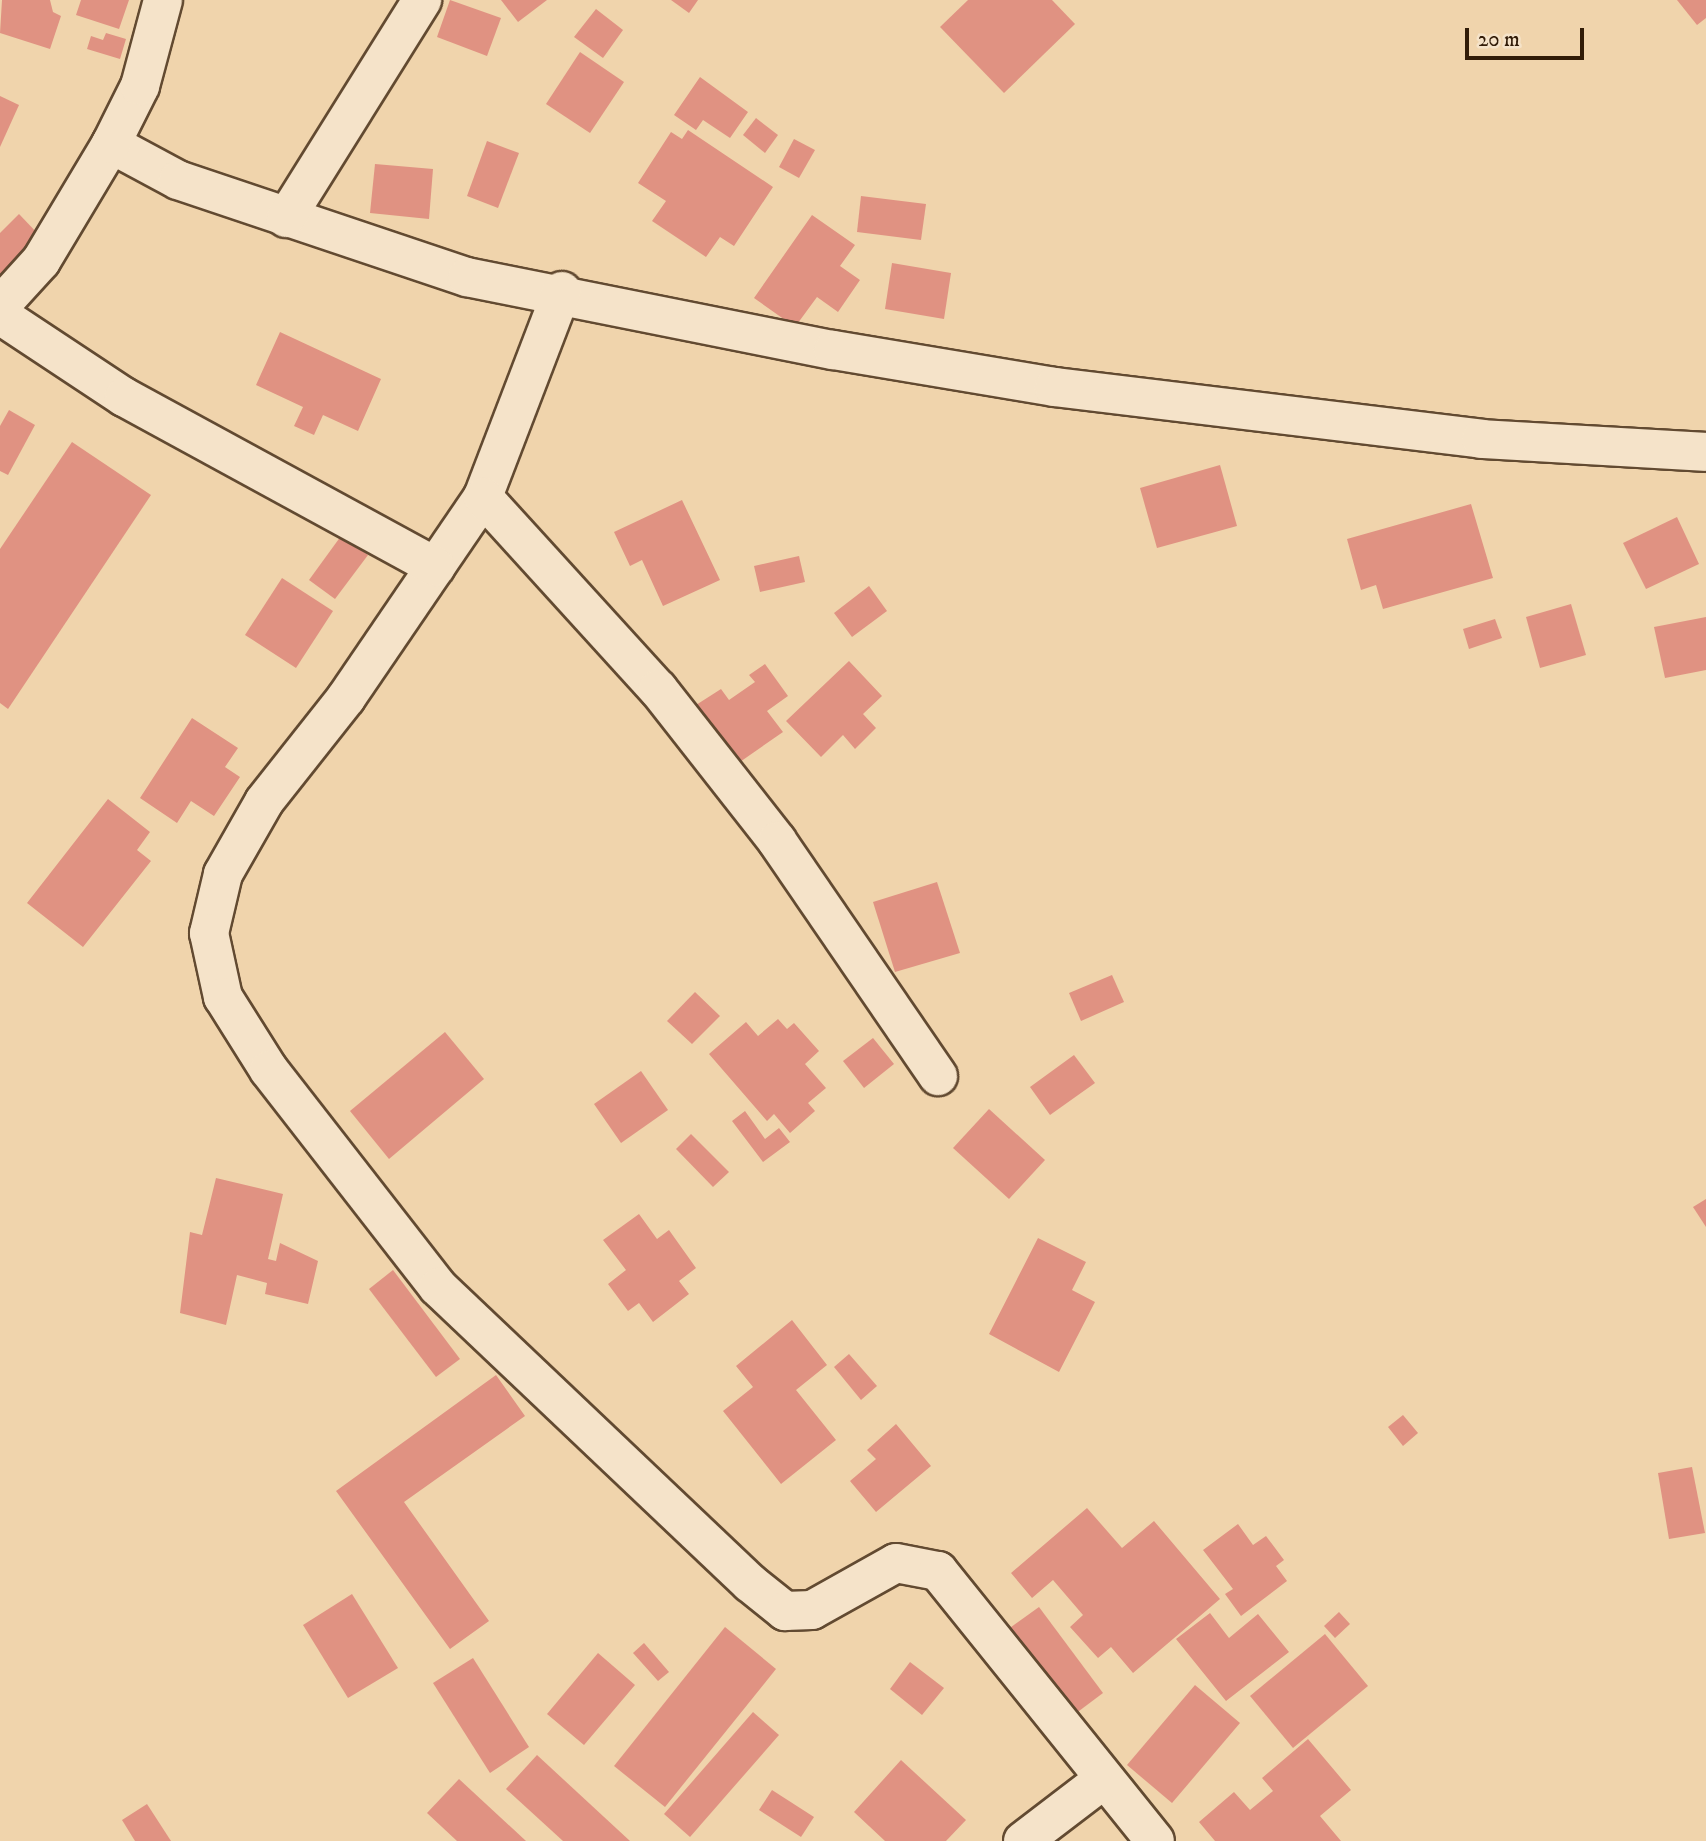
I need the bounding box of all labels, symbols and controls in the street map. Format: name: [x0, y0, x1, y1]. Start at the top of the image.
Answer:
scale bar: [1468, 14, 1587, 58]
text: 20 m: [1478, 27, 1520, 53]

